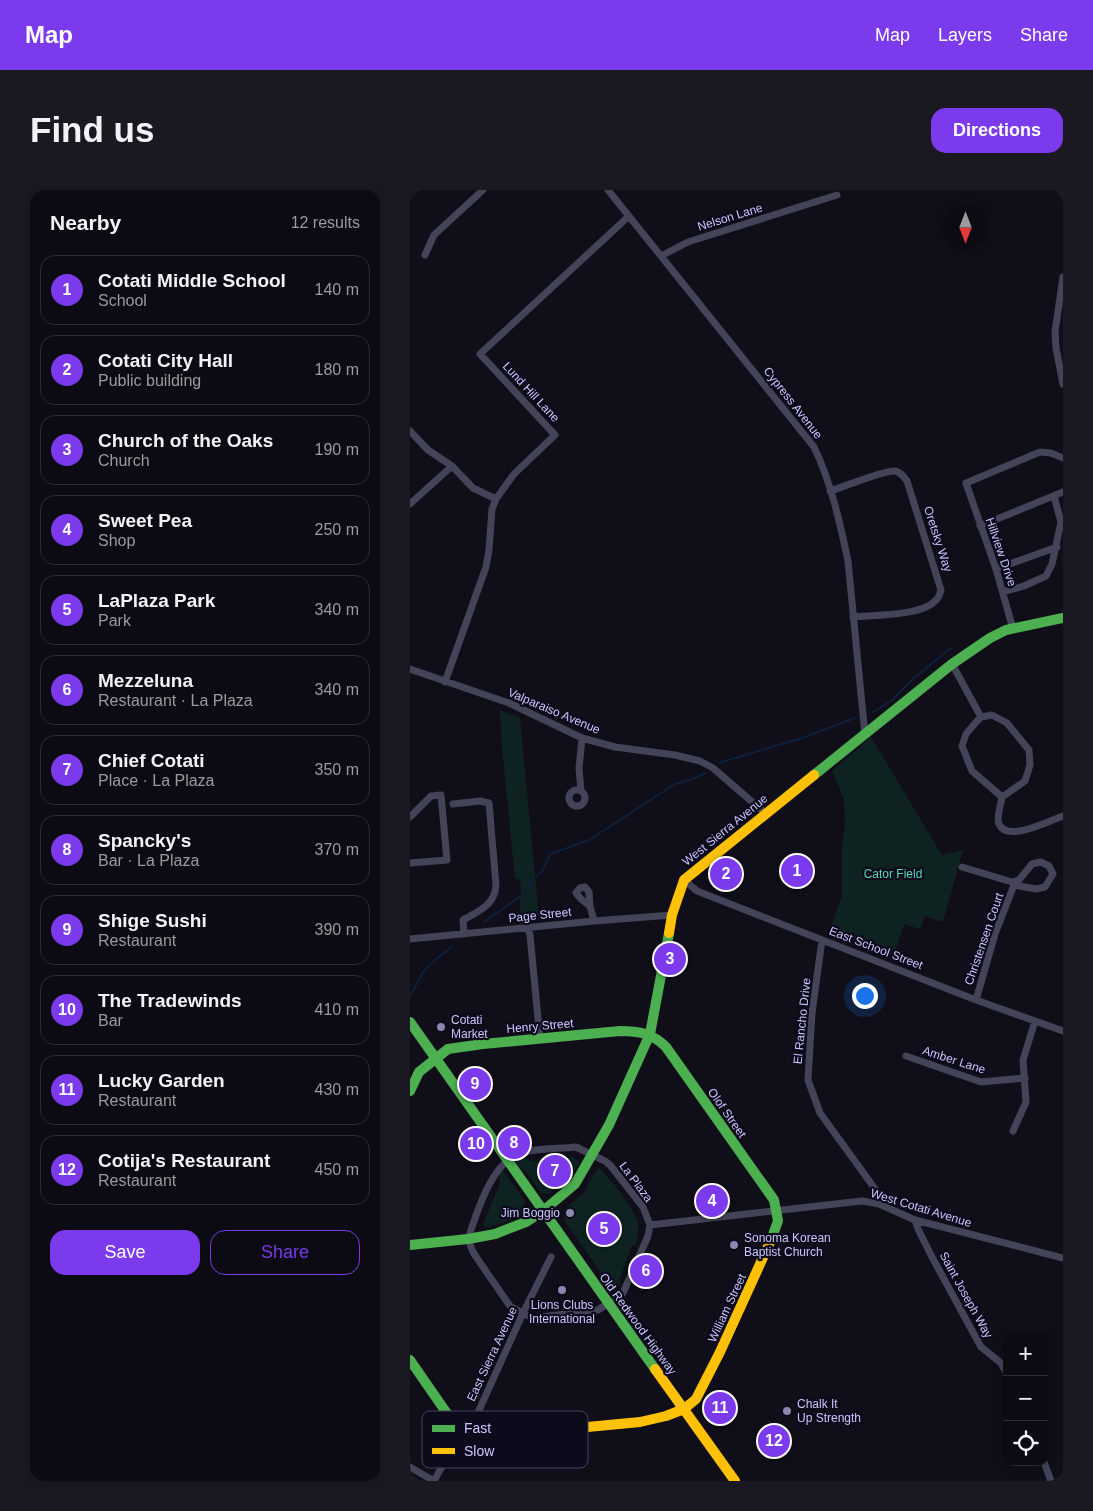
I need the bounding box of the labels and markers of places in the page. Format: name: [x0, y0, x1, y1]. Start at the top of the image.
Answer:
pin: 1: [781, 852, 813, 890]
pin: 2: [710, 855, 742, 893]
pin: 3: [654, 940, 686, 978]
place label: Cotati Market: [451, 1013, 488, 1041]
marker: Cotati Market: [435, 1021, 447, 1033]
pin: 9: [459, 1065, 491, 1103]
pin: 8: [498, 1124, 530, 1162]
pin: 10: [460, 1125, 492, 1163]
pin: 7: [539, 1152, 571, 1190]
pin: 4: [696, 1182, 728, 1220]
place label: Jim Boggio: [501, 1206, 560, 1220]
marker: Jim Boggio: [564, 1207, 576, 1219]
pin: 5: [588, 1210, 620, 1248]
place label: Sonoma Korean Baptist Church: [744, 1231, 831, 1259]
marker: Sonoma Korean Baptist Church: [728, 1239, 740, 1251]
pin: 6: [630, 1252, 662, 1290]
marker: Lions Clubs International: [556, 1284, 568, 1296]
place label: Lions Clubs International: [529, 1298, 595, 1326]
pin: 11: [704, 1389, 736, 1427]
place label: Chalk It Up Strength: [797, 1397, 861, 1425]
marker: Chalk It Up Strength: [781, 1405, 793, 1417]
pin: 12: [758, 1422, 790, 1460]

